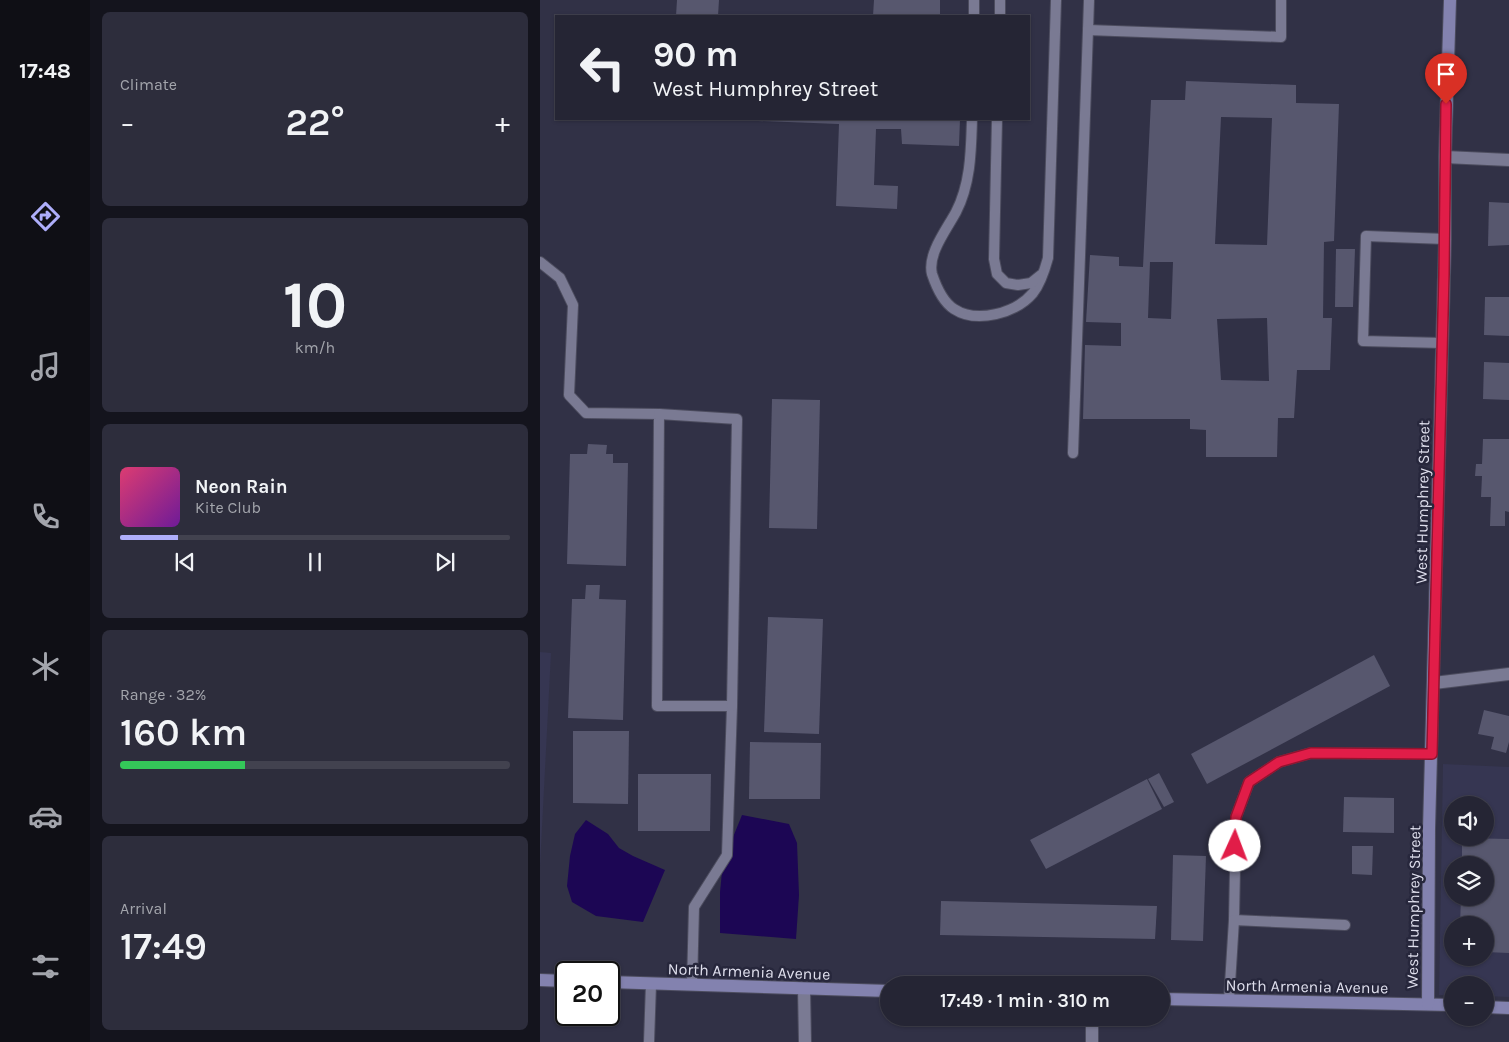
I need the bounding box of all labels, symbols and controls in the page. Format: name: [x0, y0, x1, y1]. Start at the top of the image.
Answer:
text: 90 m: [653, 34, 739, 75]
icon: left: [570, 35, 635, 100]
pin: [1425, 53, 1467, 104]
text: 17:48: [19, 58, 71, 84]
icon: arrive: [1432, 60, 1460, 88]
text: Climate: [120, 75, 177, 94]
text: West Humphrey Street: [653, 76, 878, 102]
text: 22°: [285, 100, 345, 145]
text: −: [120, 106, 135, 139]
text: +: [495, 106, 510, 139]
icon: directions: [28, 199, 63, 234]
text: 10: [283, 267, 347, 343]
text: km/h: [295, 338, 335, 357]
icon: music: [28, 349, 63, 384]
street label: West Humphrey Street: [1412, 420, 1433, 584]
text: Neon Rain: [195, 476, 288, 498]
text: Kite Club: [195, 498, 261, 517]
icon: phone: [28, 499, 63, 534]
icon: previous: [171, 548, 199, 576]
icon: pause: [301, 548, 329, 576]
icon: next: [431, 548, 459, 576]
icon: climate: [28, 649, 63, 684]
text: Range · 32%: [120, 685, 206, 704]
text: 160 km: [120, 710, 247, 755]
map controls: [1444, 796, 1494, 1026]
button: sound: [1444, 796, 1494, 846]
icon: car: [28, 799, 63, 834]
position arrow: [1208, 819, 1260, 871]
street label: West Humphrey Street: [1403, 825, 1424, 989]
button: layers: [1444, 856, 1494, 906]
text: Arrival: [120, 899, 167, 918]
button: +: [1444, 916, 1494, 966]
text: 17:49: [120, 924, 207, 969]
icon: filters: [28, 949, 63, 984]
street label: North Armenia Avenue: [667, 959, 831, 984]
speed limit sign: 20: [555, 961, 620, 1026]
street label: North Armenia Avenue: [1225, 976, 1389, 997]
button: −: [1444, 976, 1494, 1026]
text: 17:49 · 1 min · 310 m: [940, 990, 1110, 1012]

